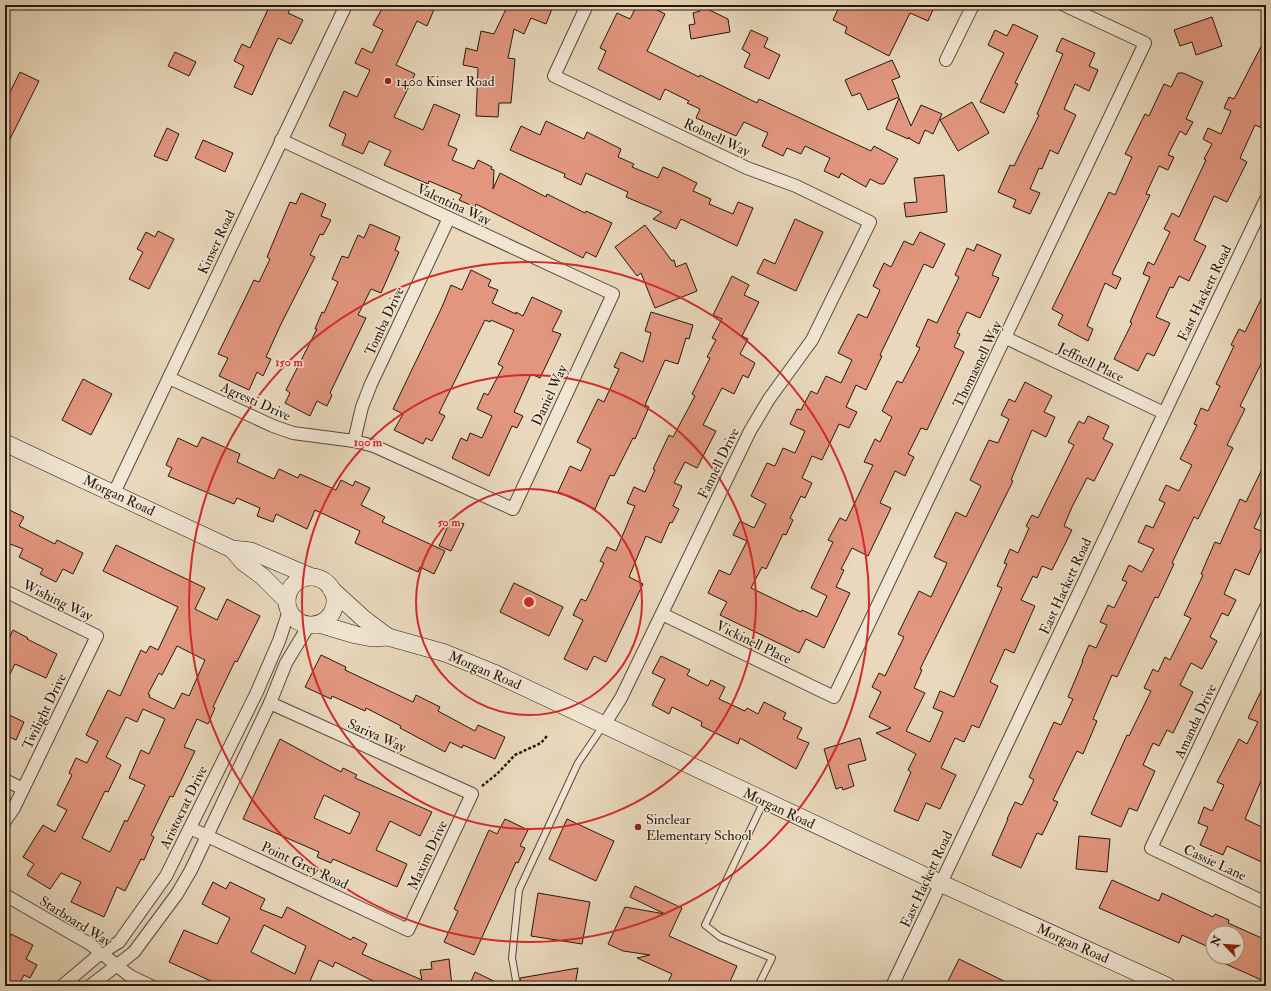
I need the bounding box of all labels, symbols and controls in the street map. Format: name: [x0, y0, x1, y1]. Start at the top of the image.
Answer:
place label: 1400 Kinser Road: [396, 73, 495, 90]
marker: 1400 Kinser Road: [383, 76, 393, 86]
street label: Robnell Way: [680, 115, 754, 162]
street label: Valentina Way: [414, 180, 494, 230]
street label: Kinser Road: [194, 207, 239, 277]
street label: East Hackett Road: [1174, 242, 1235, 344]
street label: Tomba Drive: [361, 284, 408, 358]
street label: Thomasnell Way: [949, 318, 1007, 411]
street label: Jeffnell Place: [1054, 339, 1127, 386]
text: 150 m: [275, 355, 303, 370]
street label: Daniel Way: [528, 361, 572, 429]
street label: Agresti Drive: [217, 378, 294, 425]
street label: Fannell Drive: [694, 425, 743, 501]
text: 100 m: [354, 435, 383, 450]
street label: Morgan Road: [80, 471, 157, 520]
text: 50 m: [437, 515, 461, 530]
street label: East Hackett Road: [1036, 535, 1095, 637]
street label: Wishing Way: [19, 576, 96, 626]
centre of rings: [522, 595, 536, 609]
street label: Vickinell Place: [713, 617, 794, 668]
street label: Morgan Road: [446, 648, 524, 693]
street label: Twilight Drive: [19, 670, 70, 752]
street label: Amanda Drive: [1170, 681, 1220, 762]
street label: Sariya Way: [345, 715, 409, 757]
street label: Aristocrat Drive: [156, 763, 211, 852]
street label: Morgan Road: [740, 784, 817, 833]
place label: Sinclear Elementary School: [646, 811, 752, 845]
street label: Maxim Drive: [404, 817, 451, 893]
marker: Sinclear Elementary School: [633, 822, 643, 832]
street label: East Hackett Road: [897, 828, 956, 930]
street label: Point Grey Road: [258, 838, 351, 894]
street label: Cassie Lane: [1181, 841, 1249, 884]
street label: Starboard Way: [36, 892, 116, 952]
street label: Morgan Road: [1034, 920, 1112, 967]
north arrow: [1205, 925, 1245, 965]
text: N: [1208, 933, 1225, 949]

